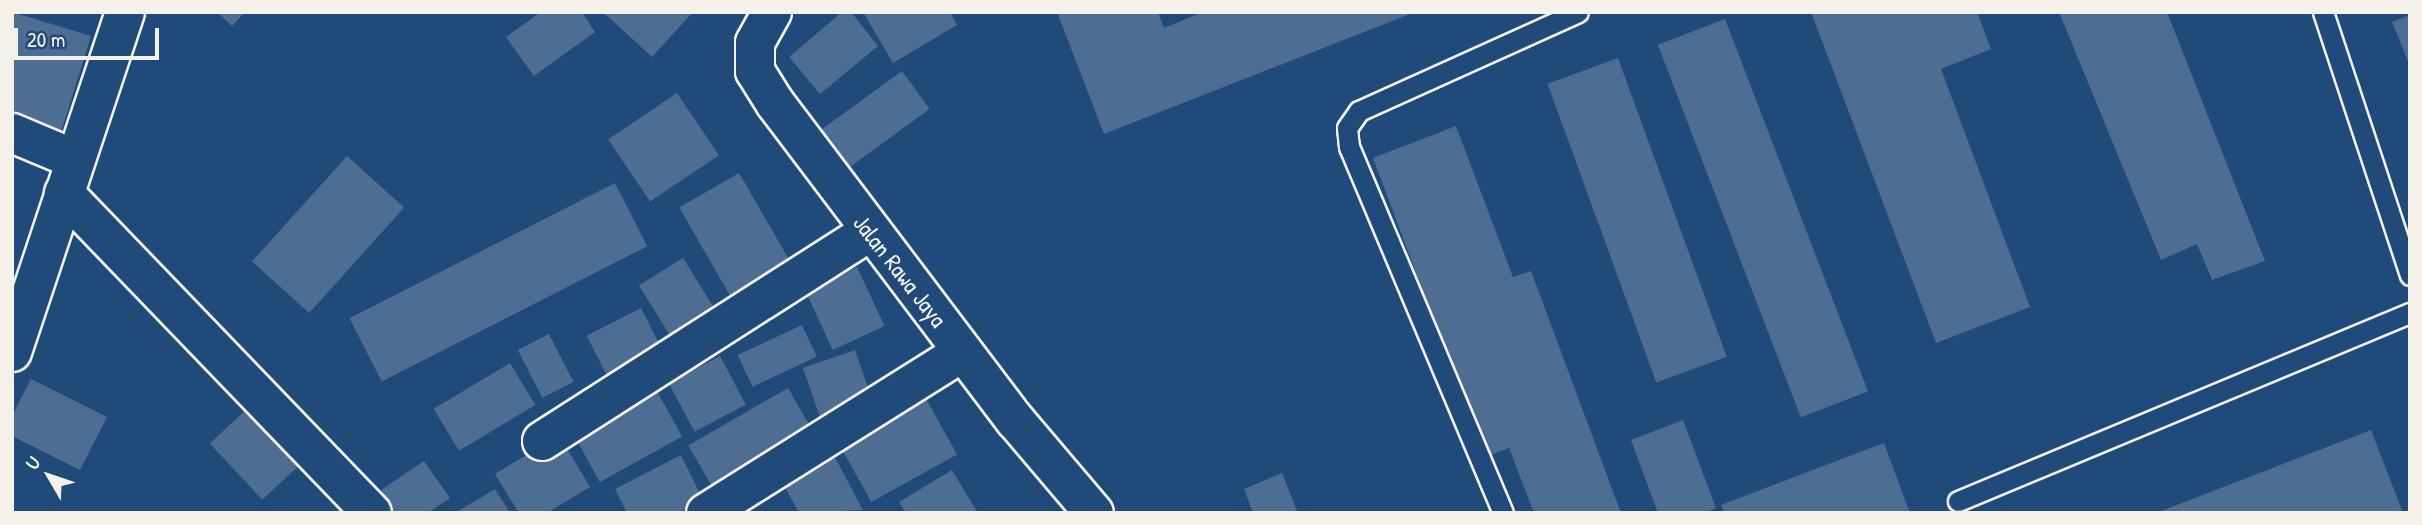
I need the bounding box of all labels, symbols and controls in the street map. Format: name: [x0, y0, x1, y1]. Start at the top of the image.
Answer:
scale bar: [18, 14, 163, 58]
text: 20 m: [27, 25, 65, 54]
street label: Jalan Rawa Jaya: [847, 209, 953, 333]
north arrow: [14, 441, 84, 511]
text: U: [19, 451, 46, 475]

